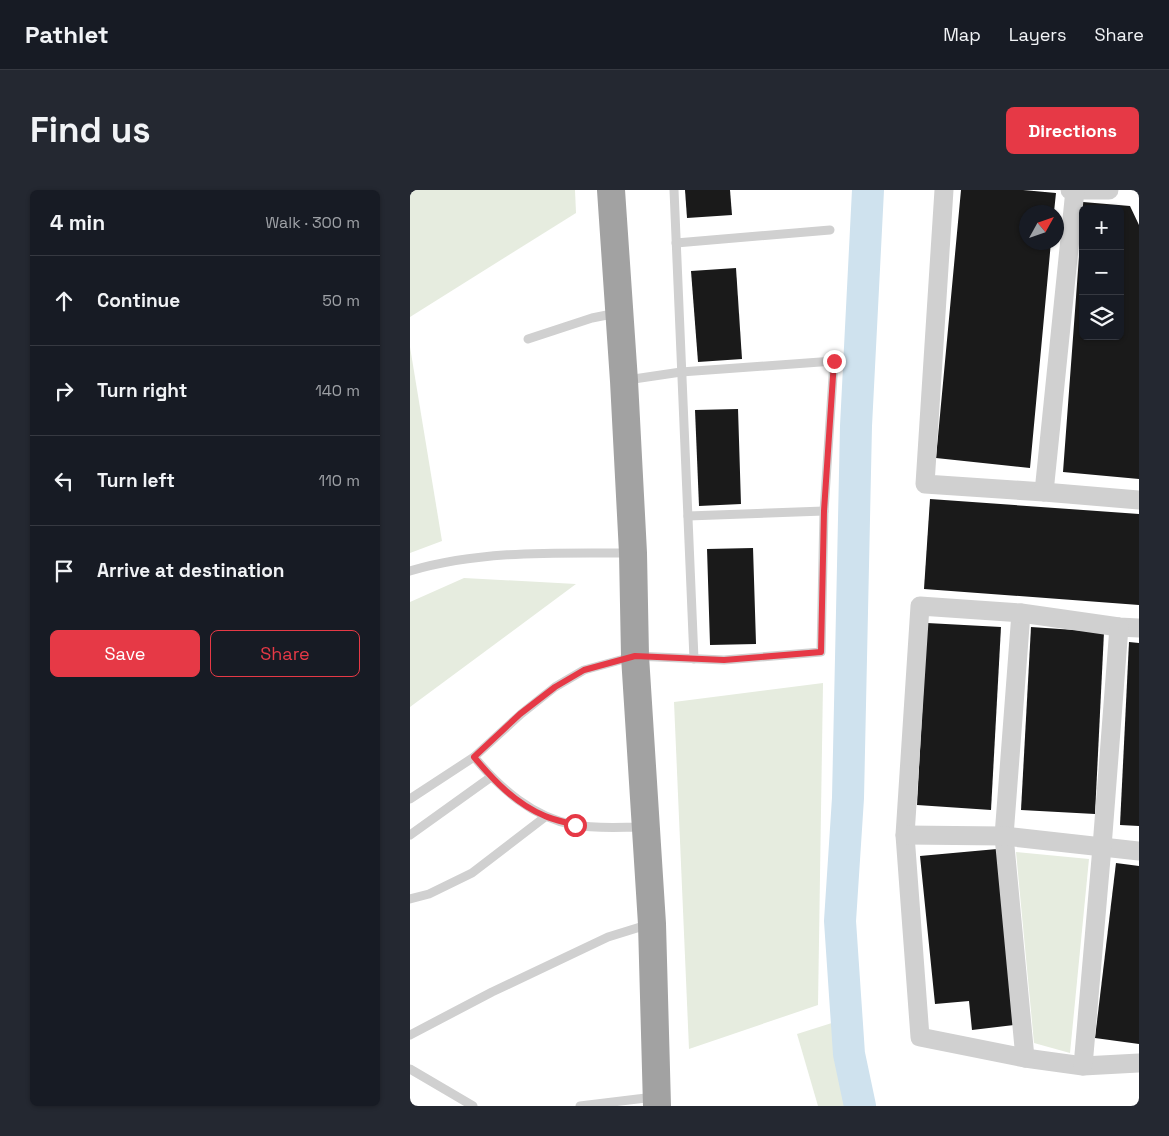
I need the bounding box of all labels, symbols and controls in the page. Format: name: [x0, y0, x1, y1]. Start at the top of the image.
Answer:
text: Pathlet: [25, 19, 109, 50]
text: Map: [943, 23, 981, 46]
text: Layers: [1009, 23, 1066, 46]
text: Share: [1094, 23, 1144, 46]
button: Directions: [1006, 107, 1139, 154]
text: Find us: [30, 108, 151, 152]
north arrow: [1019, 205, 1064, 250]
map controls: [1079, 205, 1124, 340]
button: +: [1079, 205, 1124, 250]
text: 4 min: [50, 209, 105, 236]
text: Walk · 300 m: [265, 212, 360, 233]
button: −: [1079, 250, 1124, 295]
icon: ahead: [50, 287, 78, 315]
text: Continue: [97, 288, 180, 313]
text: 50 m: [322, 290, 360, 311]
button: layers: [1079, 295, 1124, 340]
route end: [823, 350, 846, 373]
icon: right: [50, 377, 78, 405]
text: Turn right: [97, 378, 187, 403]
text: 140 m: [315, 380, 360, 401]
icon: left: [50, 467, 78, 495]
text: Turn left: [97, 468, 175, 493]
text: 110 m: [318, 470, 360, 491]
icon: arrive: [50, 557, 78, 585]
text: Arrive at destination: [97, 558, 285, 583]
button: Save: [50, 630, 200, 677]
button: Share: [210, 630, 360, 677]
route start: [564, 814, 587, 837]

